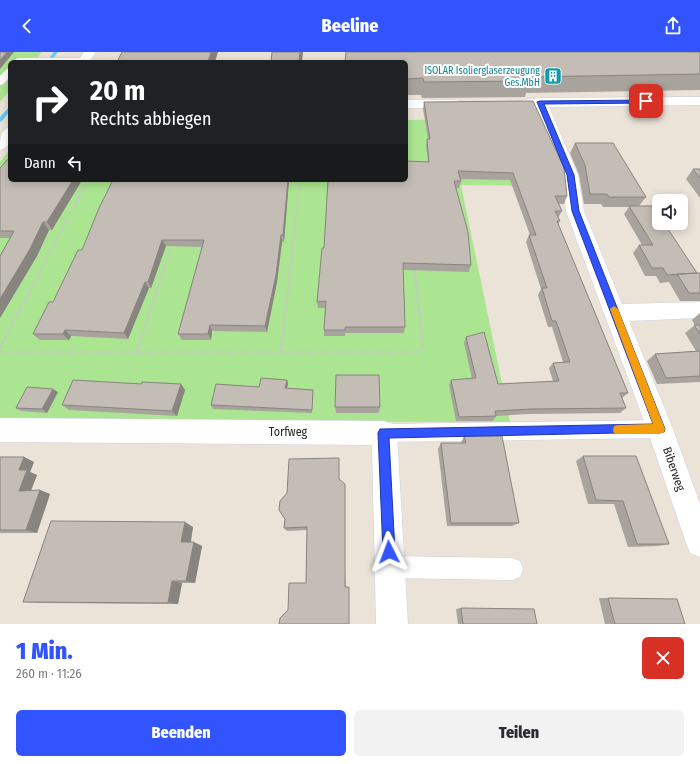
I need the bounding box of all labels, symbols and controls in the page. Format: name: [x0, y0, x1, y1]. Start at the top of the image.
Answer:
icon: back: [16, 15, 38, 37]
text: Beeline: [322, 15, 378, 37]
icon: share: [662, 15, 684, 37]
place label: ISOLAR Isolierglaserzeugung Ges.MbH: [424, 65, 540, 89]
building icon: ISOLAR Isolierglaserzeugung Ges.MbH: [543, 66, 563, 86]
text: 20 m: [90, 74, 145, 107]
icon: right: [24, 76, 76, 128]
pin: [629, 84, 663, 118]
icon: arrive: [635, 90, 657, 112]
text: Rechts abbiegen: [90, 108, 211, 130]
icon: left: [64, 152, 86, 174]
text: Dann: [24, 154, 56, 172]
map controls: [652, 194, 688, 230]
button: sound: [652, 194, 688, 230]
street label: Torfweg: [269, 425, 308, 439]
street label: Biberweg: [660, 445, 688, 493]
position arrow: [368, 531, 410, 573]
text: 1 Min.: [16, 637, 73, 665]
button: close: [642, 637, 684, 679]
text: 260 m · 11:26: [16, 666, 82, 681]
button: Beenden: [16, 710, 346, 756]
button: Teilen: [354, 710, 684, 756]

